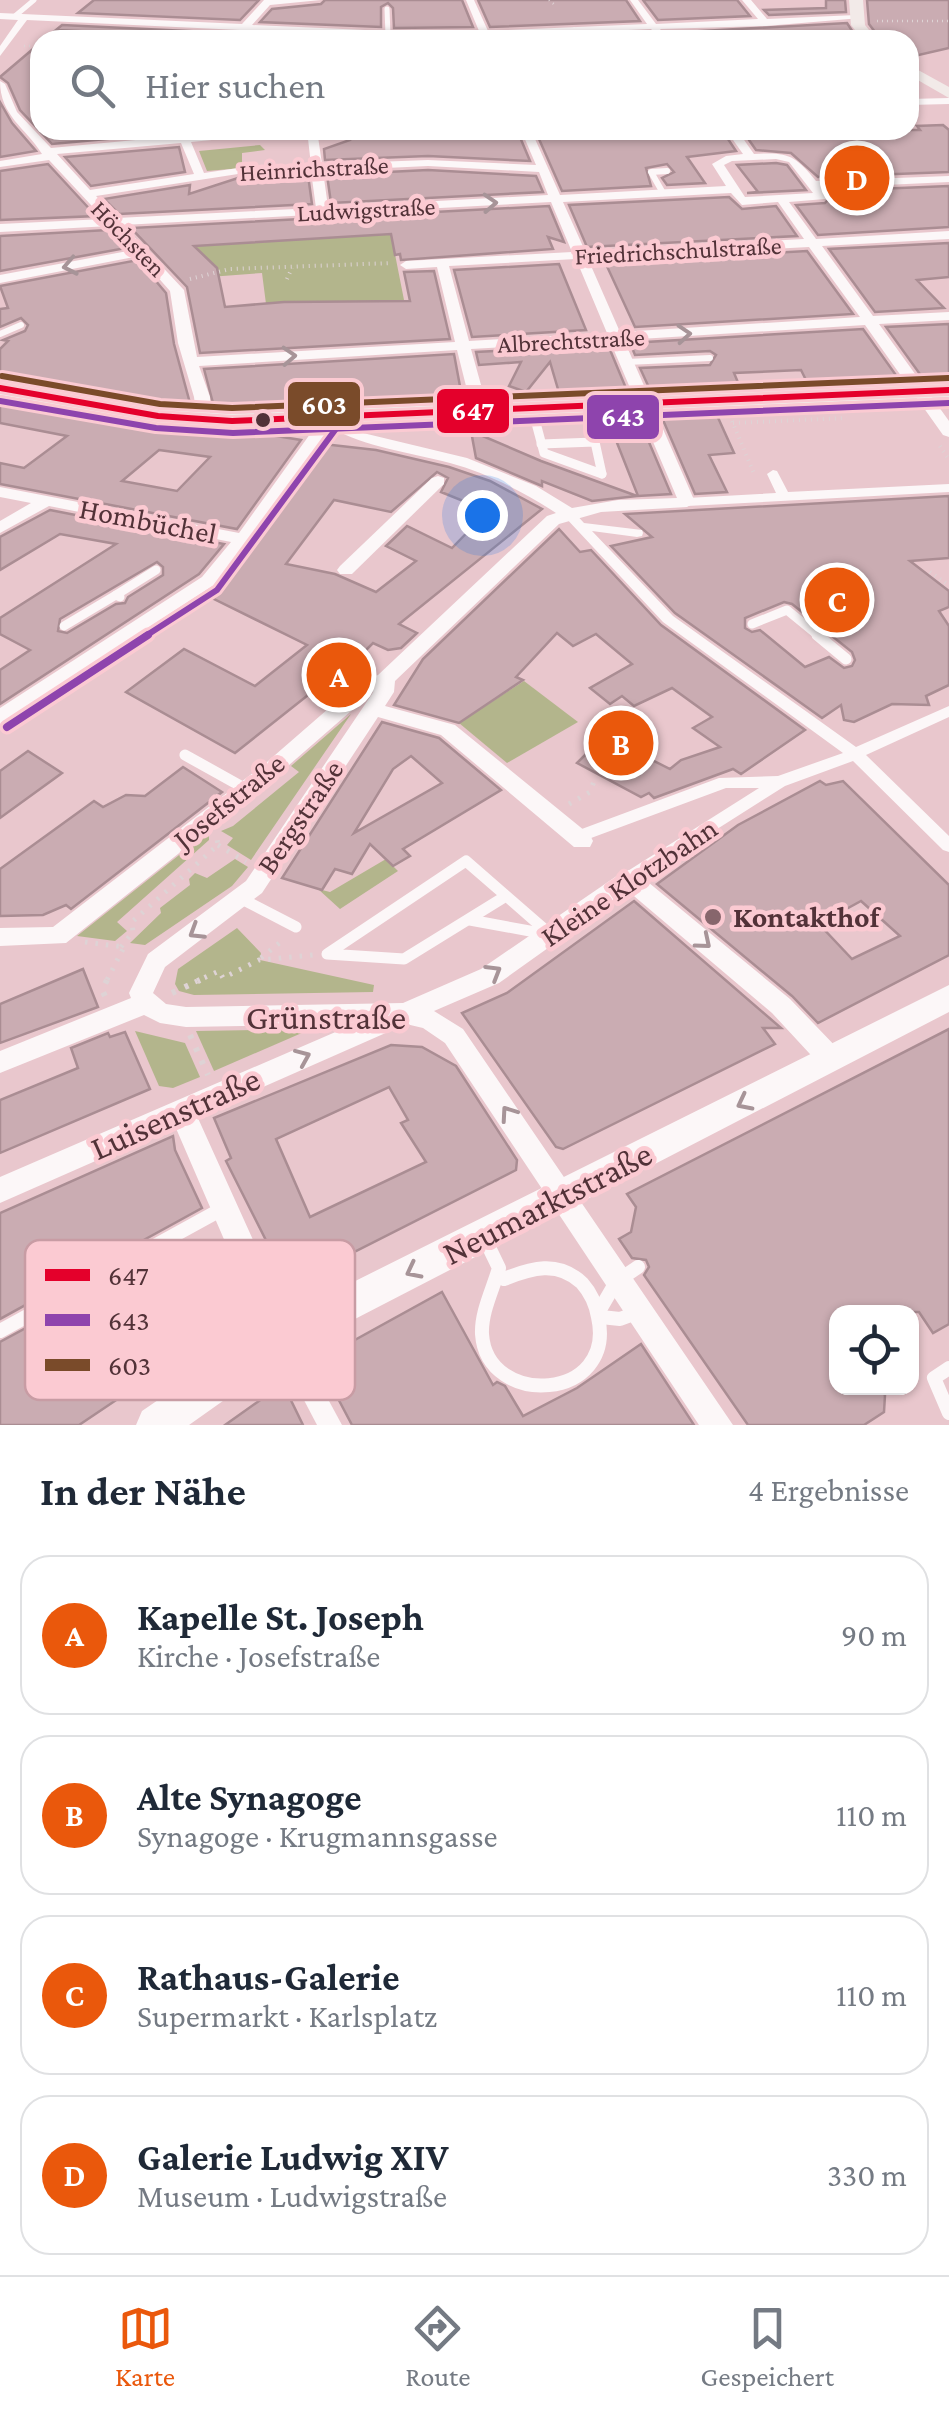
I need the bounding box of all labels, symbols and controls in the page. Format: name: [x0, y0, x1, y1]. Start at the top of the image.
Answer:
search box: [30, 30, 919, 140]
icon: search: [65, 58, 120, 113]
text: Hier suchen: [145, 64, 325, 106]
pin: D: [824, 140, 890, 216]
street label: Heinrichstraße: [239, 151, 389, 186]
street label: Ludwigstraße: [296, 192, 436, 228]
one-way arrow: [482, 192, 498, 213]
street label: Höchsten: [86, 195, 171, 282]
street label: Friedrichschulstraße: [574, 232, 782, 269]
one-way arrow: [62, 255, 79, 276]
street label: Albrechtstraße: [497, 323, 645, 358]
one-way arrow: [676, 324, 692, 345]
one-way arrow: [282, 346, 298, 368]
line badge: 603: [286, 380, 362, 428]
line badge: 647: [435, 387, 511, 435]
text: 603: [301, 389, 347, 420]
line badge: 643: [585, 393, 661, 441]
text: 647: [451, 395, 495, 426]
text: 643: [601, 401, 645, 432]
unlabelled marker: [253, 410, 273, 430]
your location: [457, 490, 508, 541]
street label: Hombüchel: [76, 491, 220, 550]
pin: C: [804, 562, 870, 638]
pin: A: [306, 638, 372, 712]
pin: B: [588, 706, 654, 780]
street label: Josefstraße: [164, 746, 291, 857]
street label: Bergstraße: [250, 754, 350, 880]
street label: Kleine Klotzbahn: [534, 811, 723, 953]
place label: Kontakthof: [733, 900, 882, 933]
marker: Kontakthof: [702, 906, 724, 928]
one-way arrow: [188, 920, 206, 939]
one-way arrow: [692, 930, 710, 948]
one-way arrow: [483, 965, 501, 985]
street label: Grünstraße: [246, 998, 406, 1037]
one-way arrow: [293, 1049, 311, 1069]
street label: Luisenstraße: [85, 1059, 266, 1168]
one-way arrow: [736, 1091, 754, 1110]
one-way arrow: [502, 1106, 520, 1125]
street label: Neumarktstraße: [436, 1134, 658, 1273]
legend: [25, 1240, 355, 1400]
one-way arrow: [406, 1259, 424, 1278]
text: 647: [108, 1260, 149, 1291]
text: 643: [108, 1305, 150, 1336]
map controls: [829, 1305, 919, 1395]
button: locate: [829, 1305, 919, 1395]
text: 603: [108, 1350, 151, 1381]
text: In der Nähe: [40, 1467, 246, 1514]
text: 4 Ergebnisse: [748, 1472, 909, 1508]
text: Kapelle St. Joseph: [137, 1596, 424, 1638]
text: A: [65, 1617, 84, 1653]
text: 90 m: [841, 1617, 907, 1653]
text: Kirche · Josefstraße: [137, 1638, 380, 1674]
text: Alte Synagoge: [137, 1776, 362, 1818]
text: B: [65, 1797, 84, 1833]
text: 110 m: [836, 1797, 907, 1833]
text: Synagoge · Krugmannsgasse: [137, 1818, 498, 1854]
text: Rathaus-Galerie: [137, 1956, 400, 1998]
text: C: [65, 1977, 84, 2013]
text: 110 m: [836, 1977, 907, 2013]
text: Supermarkt · Karlsplatz: [137, 1998, 437, 2034]
text: Galerie Ludwig XIV: [137, 2136, 448, 2178]
text: D: [63, 2157, 86, 2193]
text: 330 m: [827, 2157, 907, 2193]
text: Museum · Ludwigstraße: [137, 2178, 447, 2214]
tab: Karte: [115, 2301, 175, 2392]
tab: Route: [405, 2301, 471, 2392]
tab: Gespeichert: [701, 2301, 834, 2392]

